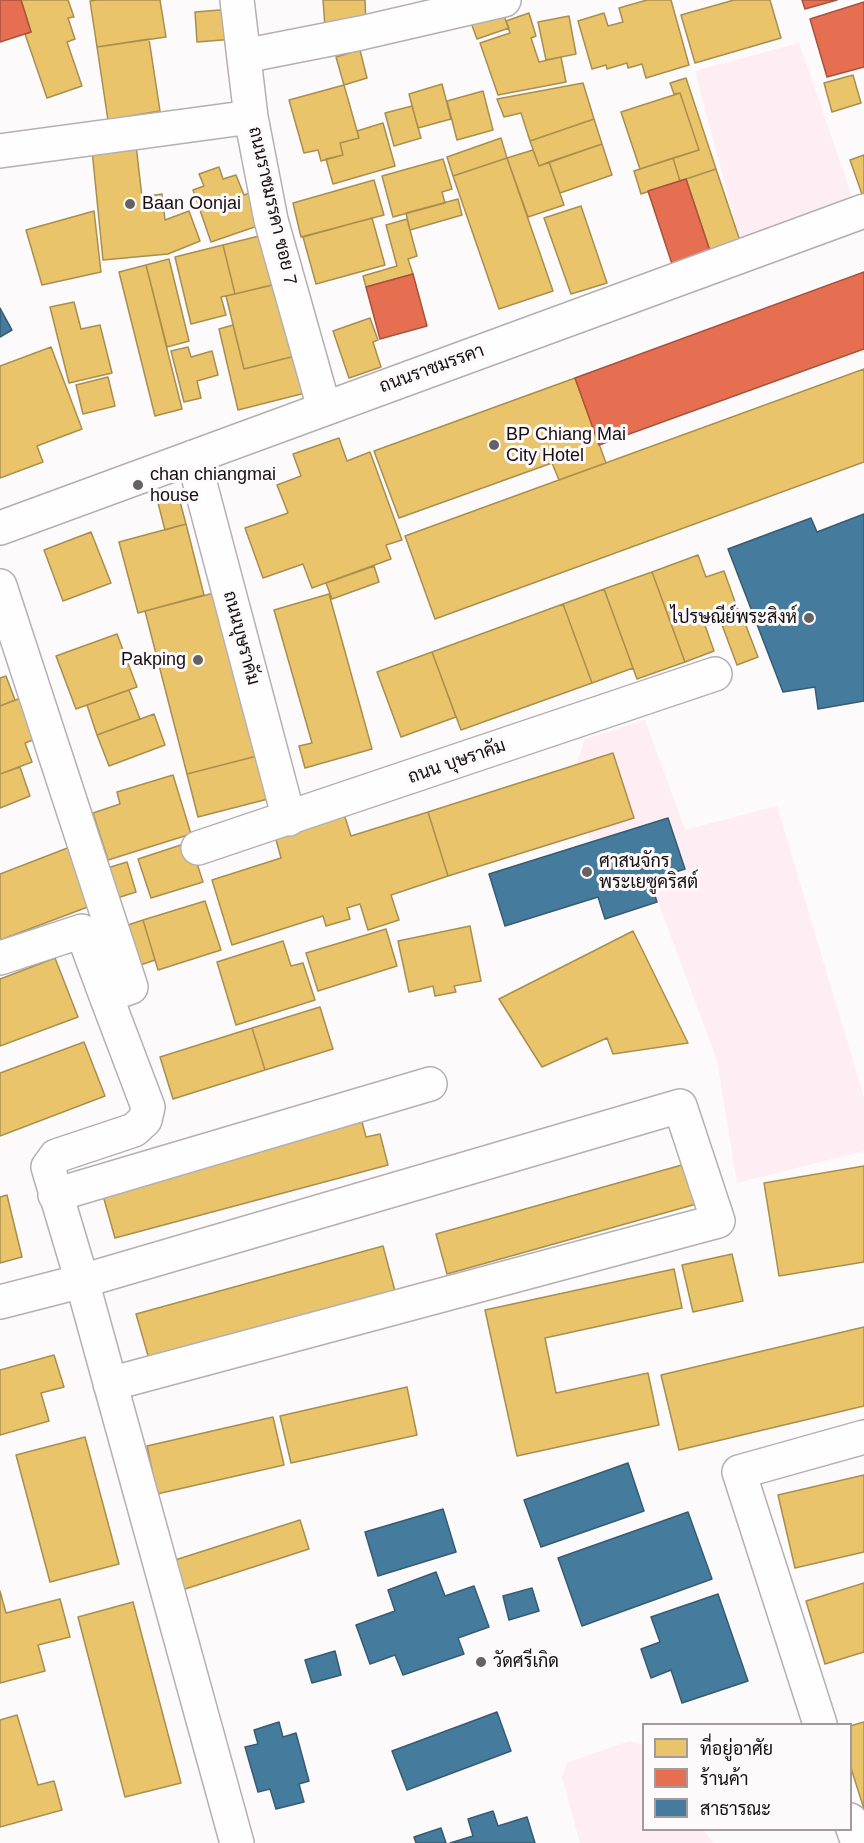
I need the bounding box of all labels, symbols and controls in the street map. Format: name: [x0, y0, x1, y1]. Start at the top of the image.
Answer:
street label: ถนนราชมรรคา ซอย 7: [243, 125, 301, 287]
place label: Baan Oonjai: [142, 193, 241, 215]
marker: Baan Oonjai: [123, 197, 137, 211]
street label: ถนนราชมรรคา: [377, 340, 487, 398]
place label: BP Chiang Mai City Hotel: [506, 424, 626, 466]
marker: BP Chiang Mai City Hotel: [487, 438, 501, 452]
place label: chan chiangmai house: [150, 464, 276, 506]
marker: chan chiangmai house: [131, 478, 145, 492]
street label: ถนนบุษราคัม: [218, 589, 264, 687]
place label: ไปรษณีย์พระสิงห์: [671, 607, 797, 629]
marker: ไปรษณีย์พระสิงห์: [802, 611, 816, 625]
place label: Pakping: [121, 649, 186, 671]
marker: Pakping: [191, 653, 205, 667]
street label: ถนน บุษราคัม: [405, 735, 509, 789]
place label: ศาสนจักร พระเยซูคริสต์: [599, 851, 698, 894]
marker: ศาสนจักร พระเยซูคริสต์: [580, 865, 594, 879]
place label: วัดศรีเกิด: [493, 1651, 559, 1673]
marker: วัดศรีเกิด: [474, 1655, 488, 1669]
legend: [642, 1723, 852, 1831]
text: ที่อยู่อาศัย: [700, 1739, 773, 1759]
text: ร้านค้า: [700, 1769, 749, 1789]
text: สาธารณะ: [700, 1799, 771, 1819]

